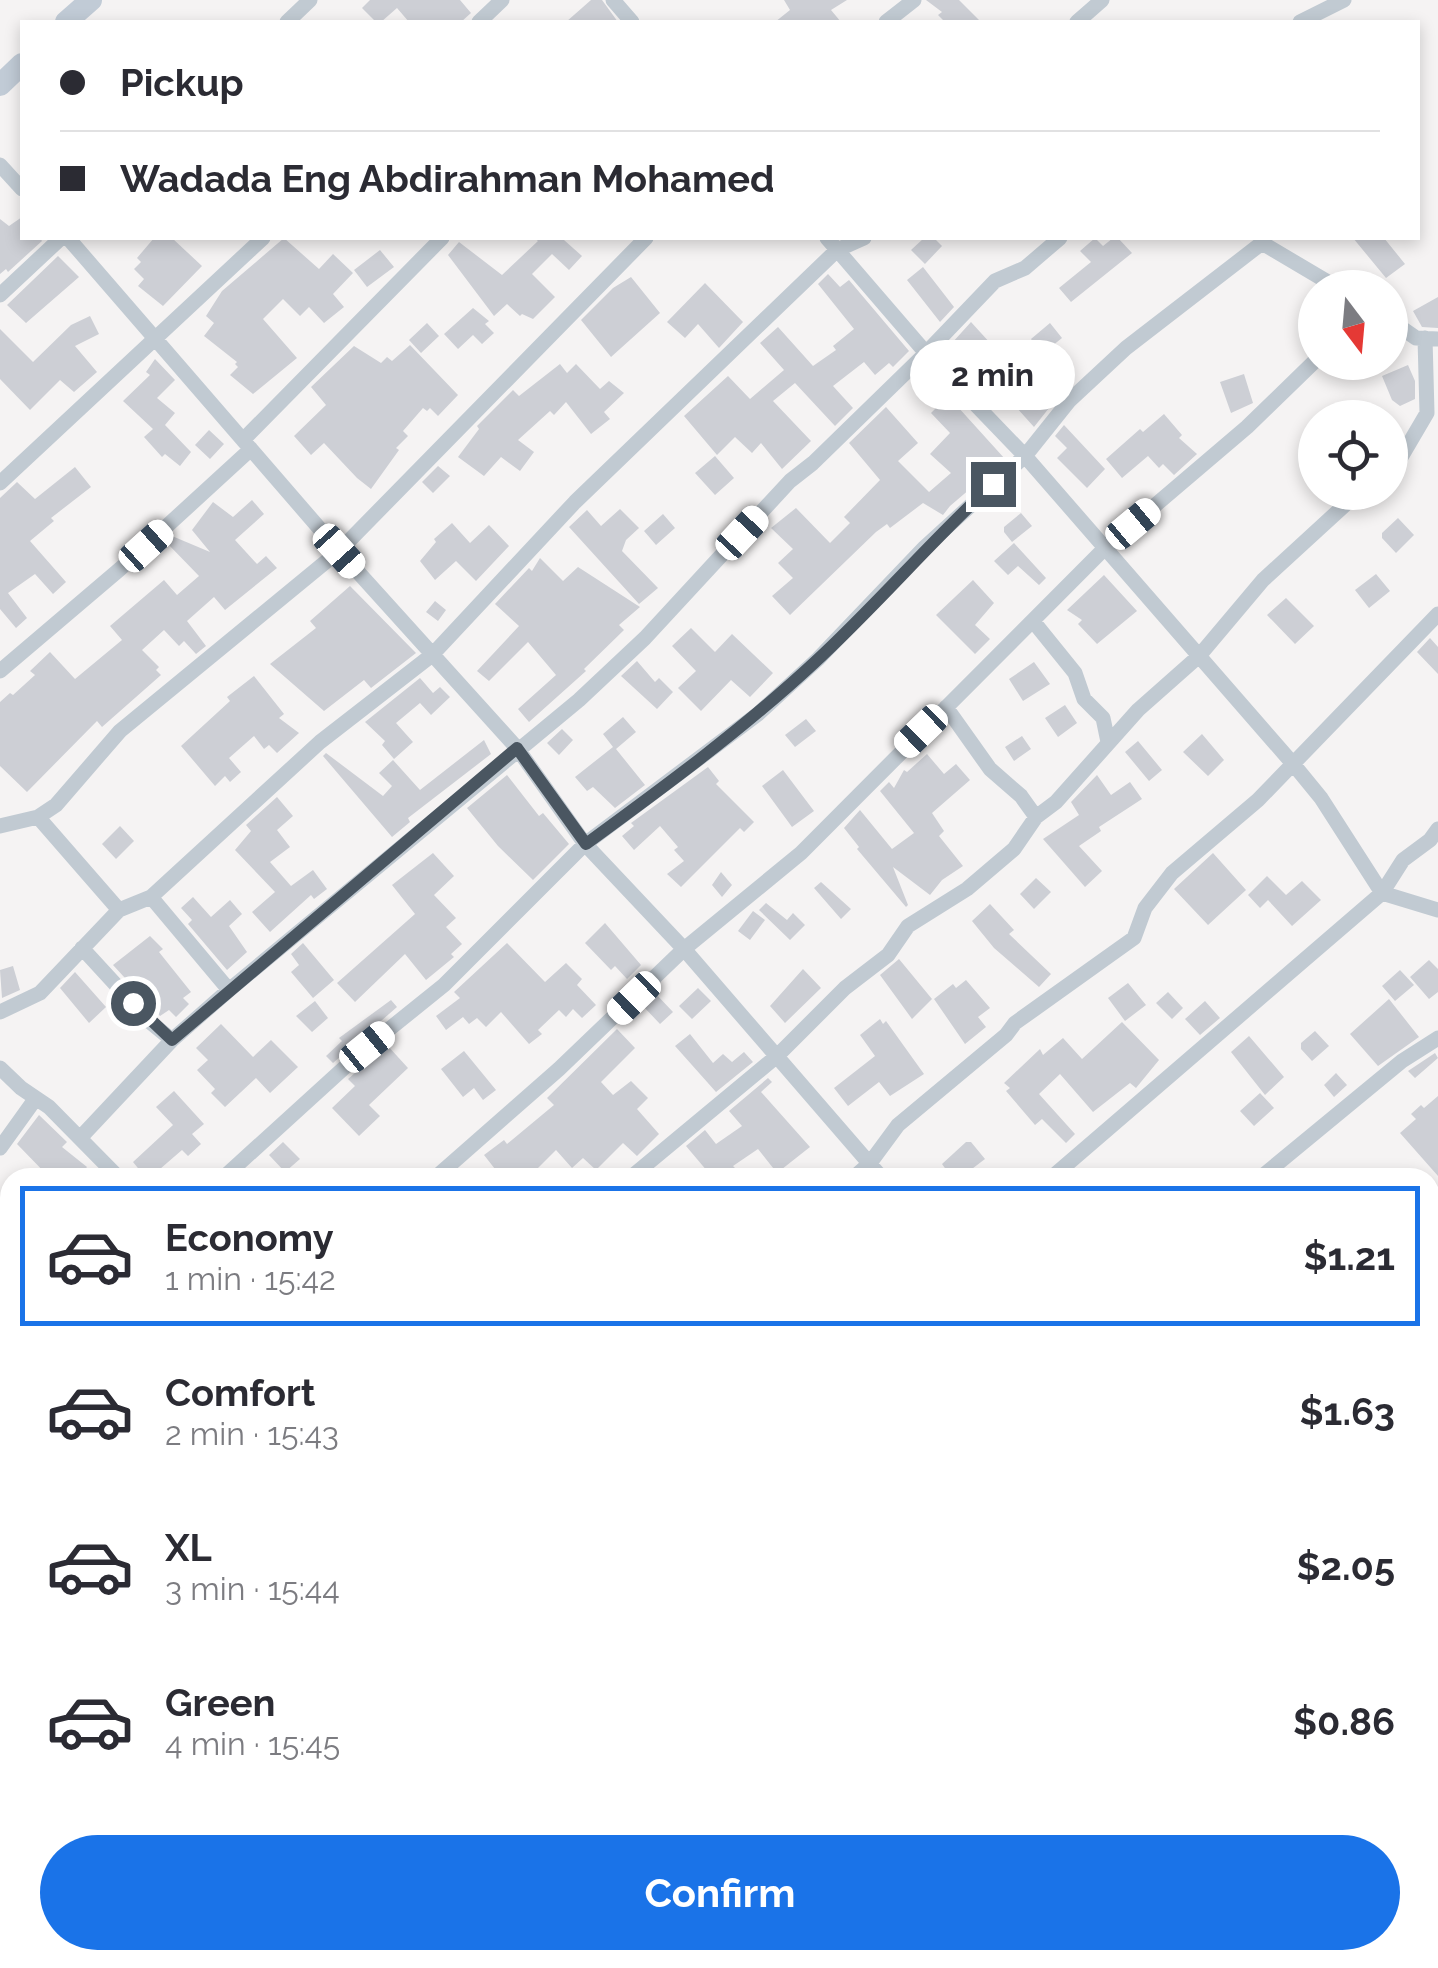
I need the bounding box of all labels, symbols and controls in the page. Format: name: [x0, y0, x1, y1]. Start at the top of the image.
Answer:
text: Pickup: [120, 60, 244, 105]
text: Wadada Eng Abdirahman Mohamed: [120, 156, 775, 201]
north arrow: [1298, 270, 1408, 380]
map controls: [1298, 270, 1408, 510]
callout: 2 min: [910, 339, 1076, 409]
text: 2 min: [951, 356, 1034, 393]
button: locate: [1298, 400, 1408, 510]
route end: [971, 462, 1016, 507]
car: [1100, 493, 1166, 555]
car: [711, 501, 773, 565]
car: [114, 515, 178, 577]
car: [308, 519, 370, 583]
car: [889, 699, 953, 763]
car: [602, 966, 666, 1030]
route start: [111, 981, 156, 1026]
car: [334, 1016, 400, 1078]
icon: car: [45, 1211, 135, 1301]
text: Economy: [165, 1215, 334, 1260]
text: $1.21: [1303, 1234, 1395, 1279]
text: 1 min · 15:42: [165, 1260, 336, 1297]
icon: car: [45, 1366, 135, 1456]
text: Comfort: [165, 1370, 315, 1415]
text: $1.63: [1300, 1389, 1395, 1434]
text: 2 min · 15:43: [165, 1415, 339, 1452]
icon: car: [45, 1521, 135, 1611]
text: XL: [165, 1525, 212, 1570]
text: $2.05: [1297, 1544, 1395, 1589]
text: 3 min · 15:44: [165, 1570, 340, 1607]
icon: car: [45, 1676, 135, 1766]
text: Green: [165, 1680, 275, 1725]
text: $0.86: [1293, 1699, 1395, 1744]
text: 4 min · 15:45: [165, 1725, 340, 1762]
button: Confirm: [40, 1835, 1400, 1950]

